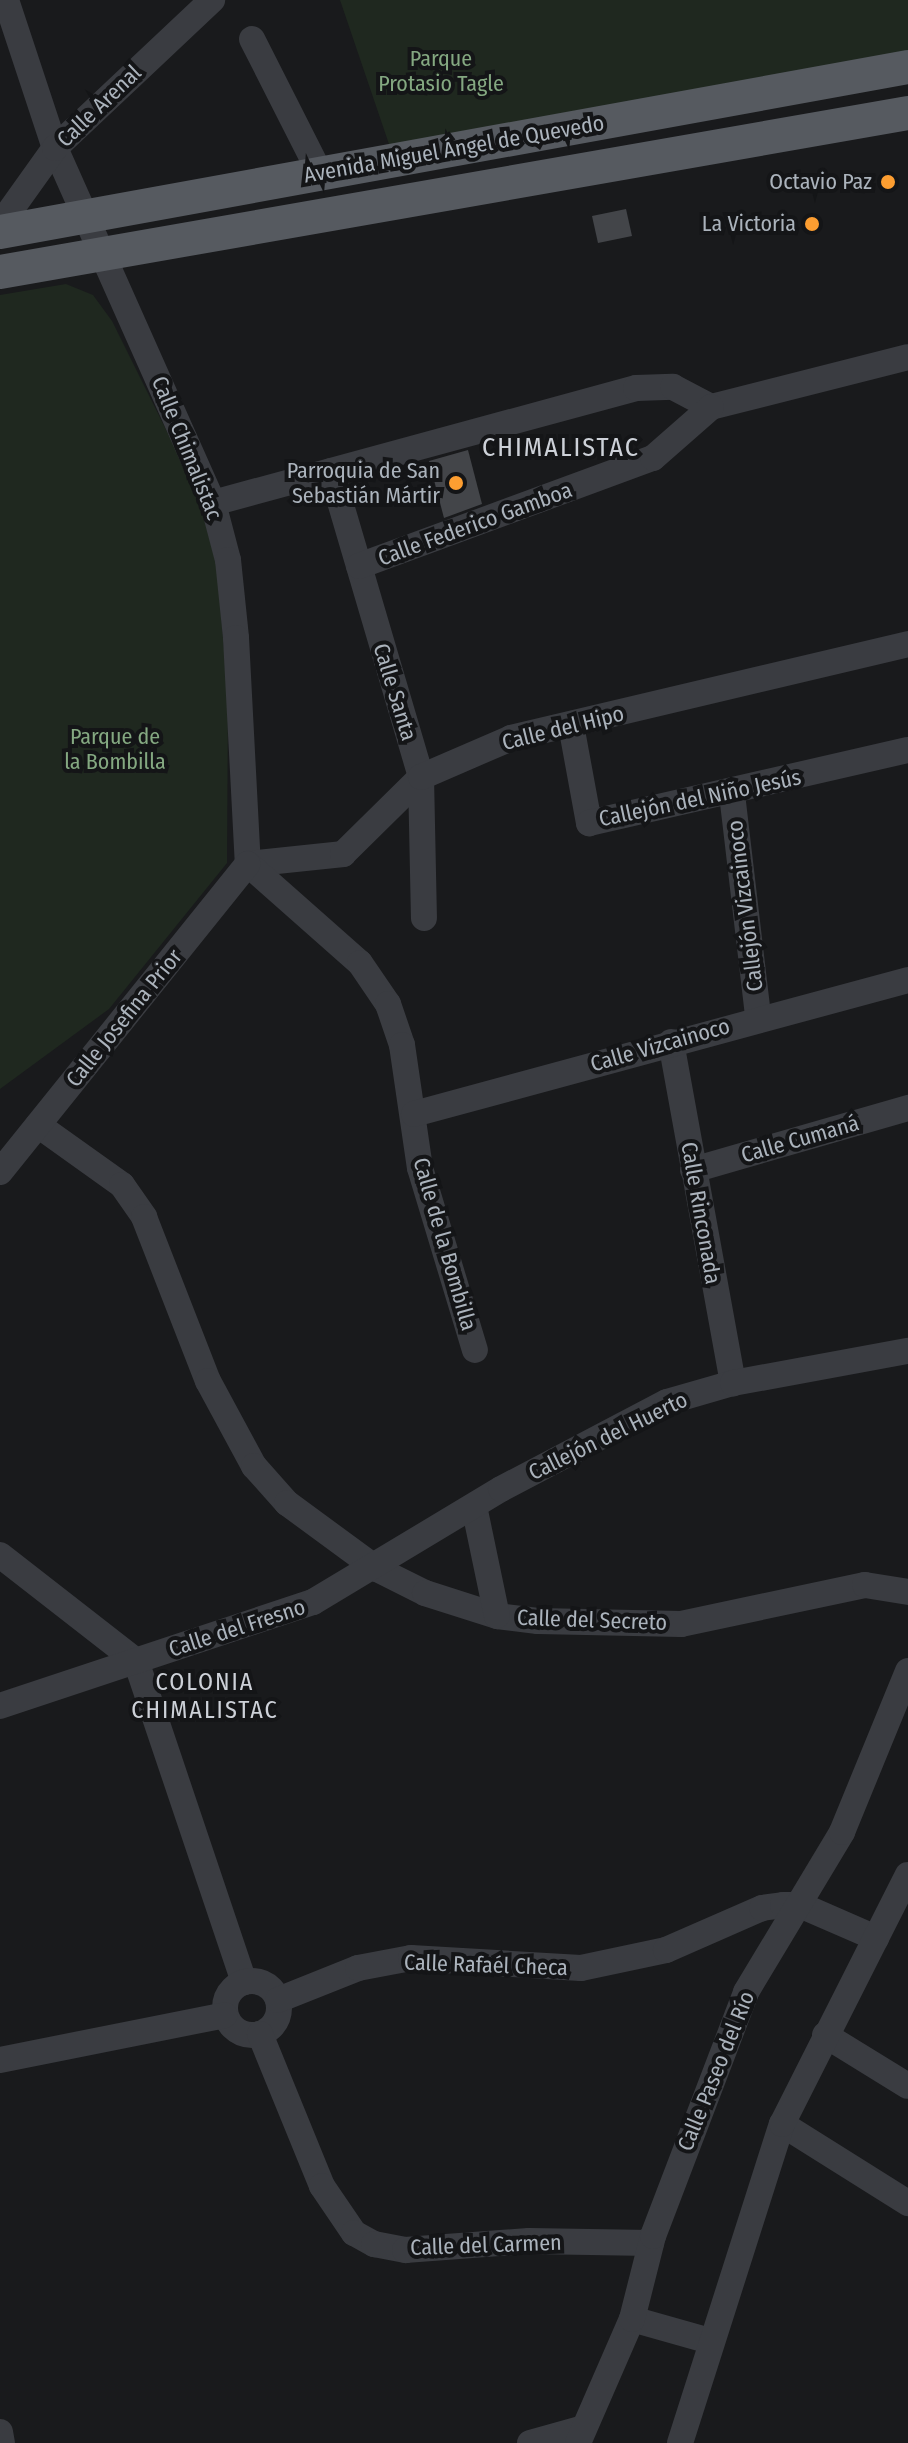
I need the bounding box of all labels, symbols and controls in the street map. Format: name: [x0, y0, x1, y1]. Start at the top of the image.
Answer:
park label: Parque Protasio Tagle: [378, 45, 504, 96]
street label: Calle Arenal: [52, 60, 146, 152]
street label: Avenida Miguel Ángel de Quevedo: [302, 110, 606, 188]
place label: Octavio Paz: [769, 169, 872, 195]
marker: Octavio Paz: [879, 173, 897, 191]
place label: La Victoria: [702, 211, 796, 237]
marker: La Victoria: [803, 215, 821, 233]
street label: Calle Chimalistac: [146, 372, 228, 524]
district label: CHIMALISTAC: [482, 432, 640, 464]
place label: Parroquia de San Sebastián Mártir: [287, 457, 440, 508]
marker: Parroquia de San Sebastián Mártir: [447, 474, 465, 492]
street label: Calle Federico Gamboa: [374, 477, 576, 571]
street label: Calle Santa: [368, 640, 422, 744]
street label: Calle del Hipo: [499, 700, 627, 756]
park label: Parque de la Bombilla: [64, 723, 166, 774]
street label: Callejón del Niño Jesús: [597, 764, 803, 832]
street label: Callejón Vizcainoco: [721, 819, 769, 993]
street label: Calle Josefina Prior: [60, 944, 188, 1092]
street label: Calle Vizcainoco: [587, 1013, 733, 1077]
street label: Calle Cumaná: [738, 1110, 862, 1168]
street label: Calle Rinconada: [676, 1140, 726, 1286]
street label: Calle de la Bombilla: [408, 1155, 482, 1333]
street label: Callejón del Huerto: [524, 1386, 692, 1486]
street label: Calle del Fresno: [165, 1593, 309, 1663]
street label: Calle del Secreto: [516, 1604, 668, 1636]
district label: COLONIA CHIMALISTAC: [131, 1669, 279, 1725]
street label: Calle Rafaél Checa: [404, 1949, 568, 1981]
street label: Calle Paseo del Río: [672, 1987, 760, 2155]
street label: Calle del Carmen: [410, 2229, 562, 2261]

